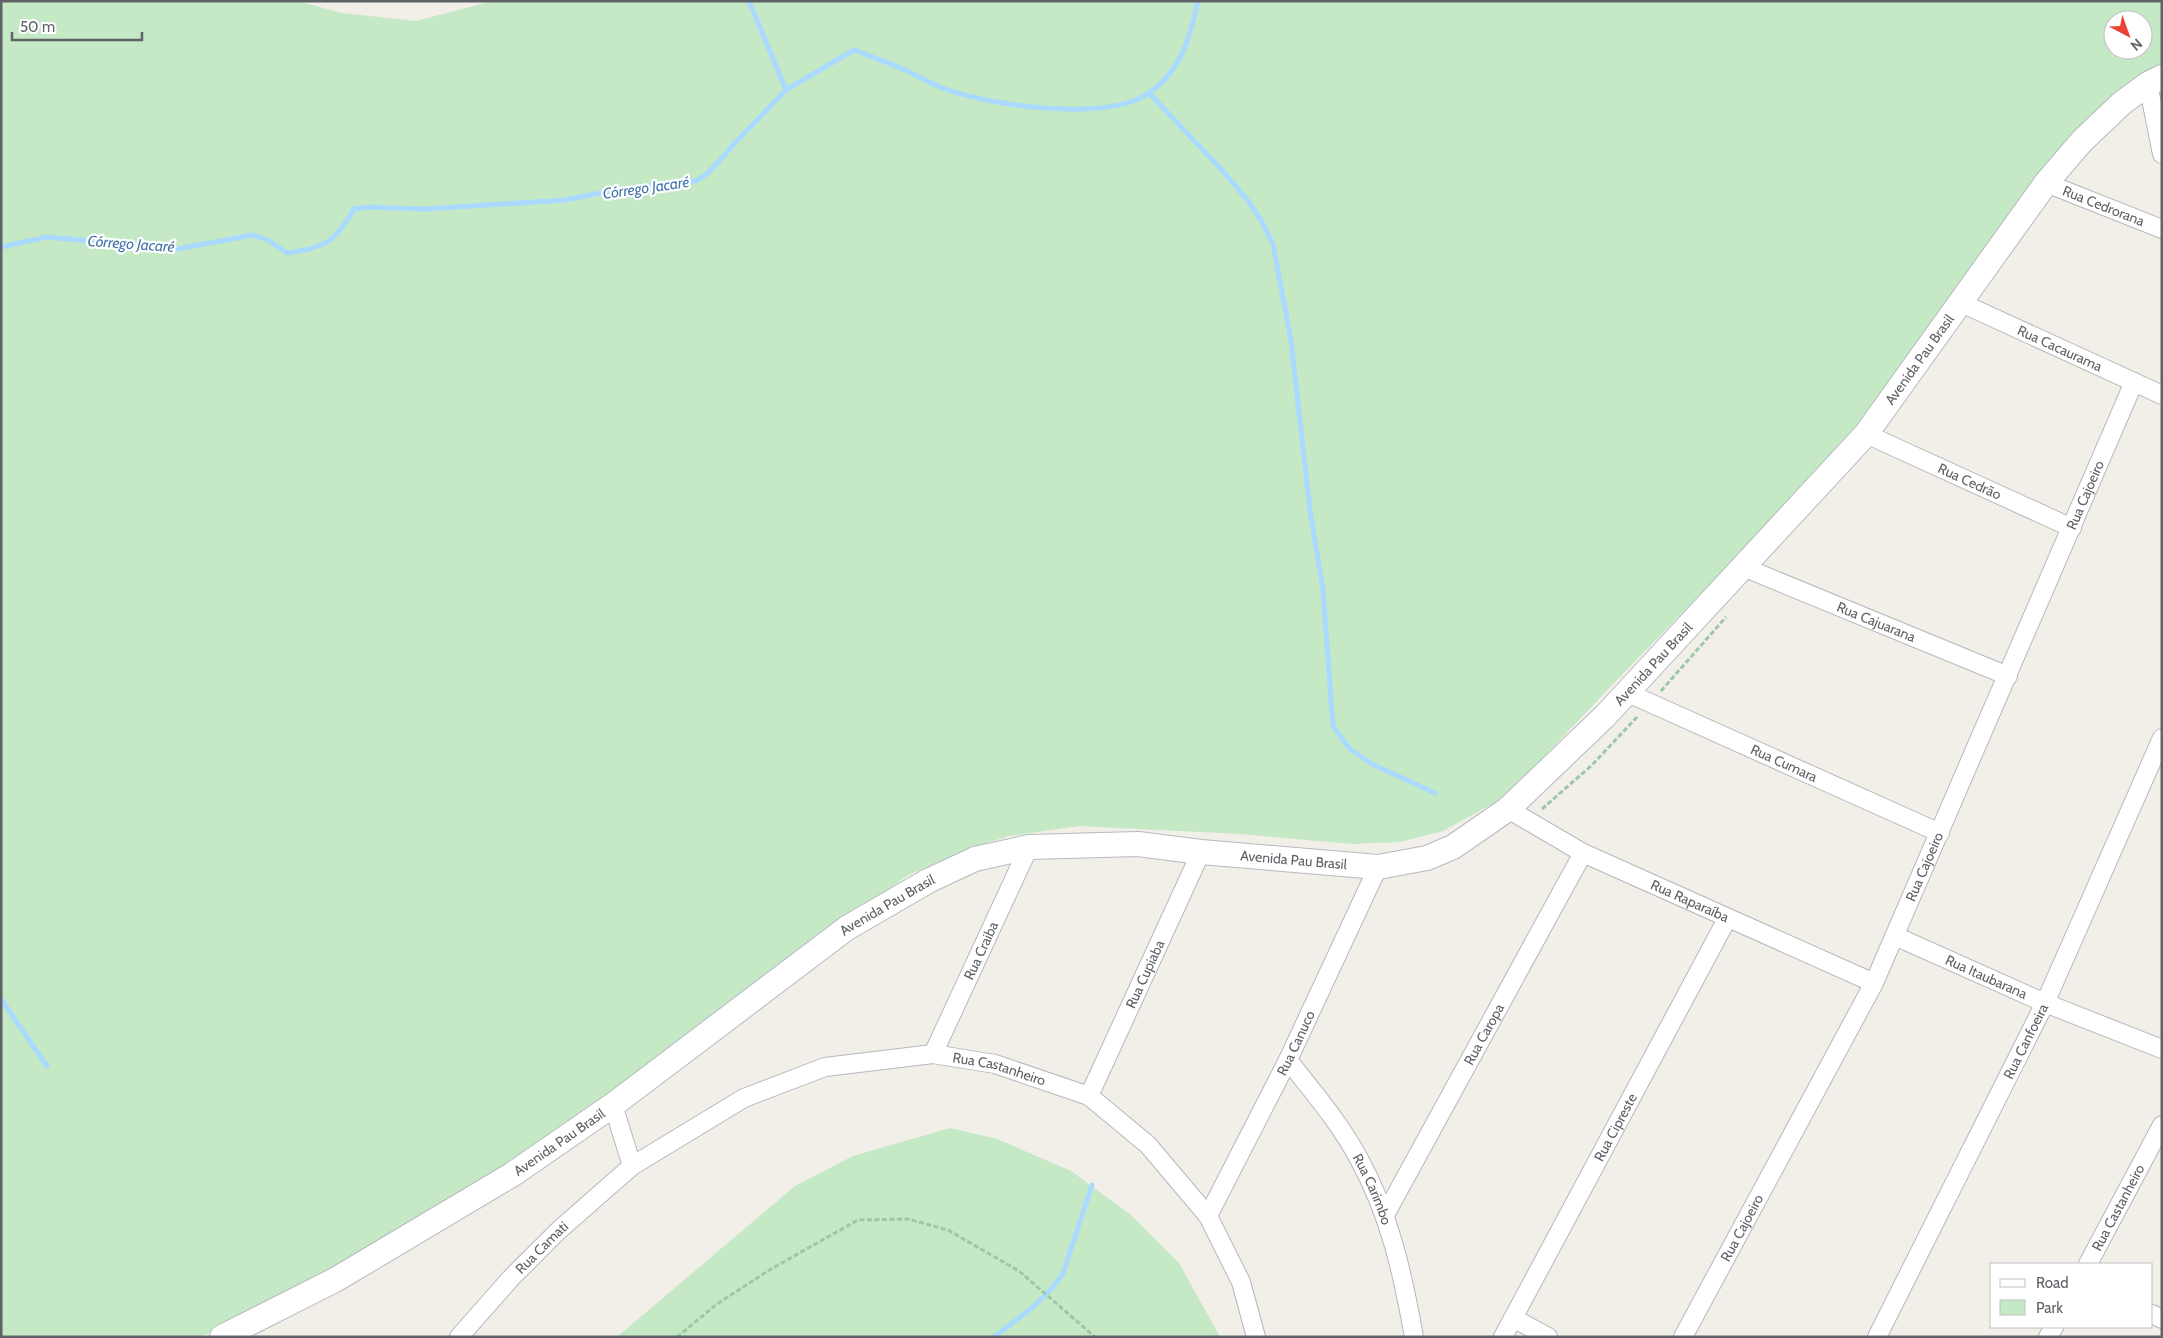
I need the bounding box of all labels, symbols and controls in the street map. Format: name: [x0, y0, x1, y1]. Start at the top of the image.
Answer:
scale bar: [12, 10, 142, 42]
north arrow: [2103, 10, 2153, 60]
text: 50 m: [20, 18, 55, 36]
text: N: [2127, 35, 2146, 55]
water label: Córrego Jacaré: [602, 173, 691, 203]
street label: Rua Cedrorana: [2060, 182, 2147, 230]
water label: Córrego Jacaré: [87, 232, 175, 256]
street label: Avenida Pau Brasil: [1881, 310, 1958, 408]
street label: Rua Cacaurama: [2015, 321, 2105, 376]
street label: Rua Cajoeiro: [2062, 457, 2108, 532]
street label: Rua Cedrão: [1935, 459, 2005, 504]
street label: Rua Cajuarana: [1834, 598, 1918, 646]
street label: Avenida Pau Brasil: [1610, 618, 1697, 709]
street label: Rua Cumara: [1748, 740, 1820, 786]
street label: Rua Cajoeiro: [1901, 829, 1947, 904]
street label: Avenida Pau Brasil: [1240, 846, 1348, 873]
street label: Avenida Pau Brasil: [836, 870, 938, 939]
street label: Rua Raparaíba: [1648, 875, 1732, 926]
street label: Rua Craiba: [960, 918, 1002, 983]
street label: Rua Cupiaba: [1121, 937, 1168, 1011]
street label: Rua Itaubarana: [1943, 951, 2030, 1003]
street label: Rua Caropa: [1460, 1000, 1508, 1068]
street label: Rua Canfoeira: [1999, 1000, 2052, 1082]
street label: Rua Canuco: [1273, 1007, 1319, 1079]
street label: Rua Castanheiro: [951, 1048, 1048, 1090]
street label: Rua Cipreste: [1590, 1090, 1641, 1164]
street label: Avenida Pau Brasil: [510, 1104, 609, 1180]
street label: Rua Carimbo: [1349, 1150, 1396, 1227]
street label: Rua Castanheiro: [2088, 1161, 2149, 1254]
street label: Rua Cajoeiro: [1716, 1191, 1767, 1265]
street label: Rua Camati: [511, 1217, 572, 1278]
legend: [1990, 1263, 2153, 1328]
text: Road: [2036, 1274, 2069, 1292]
text: Park: [2036, 1299, 2063, 1317]

